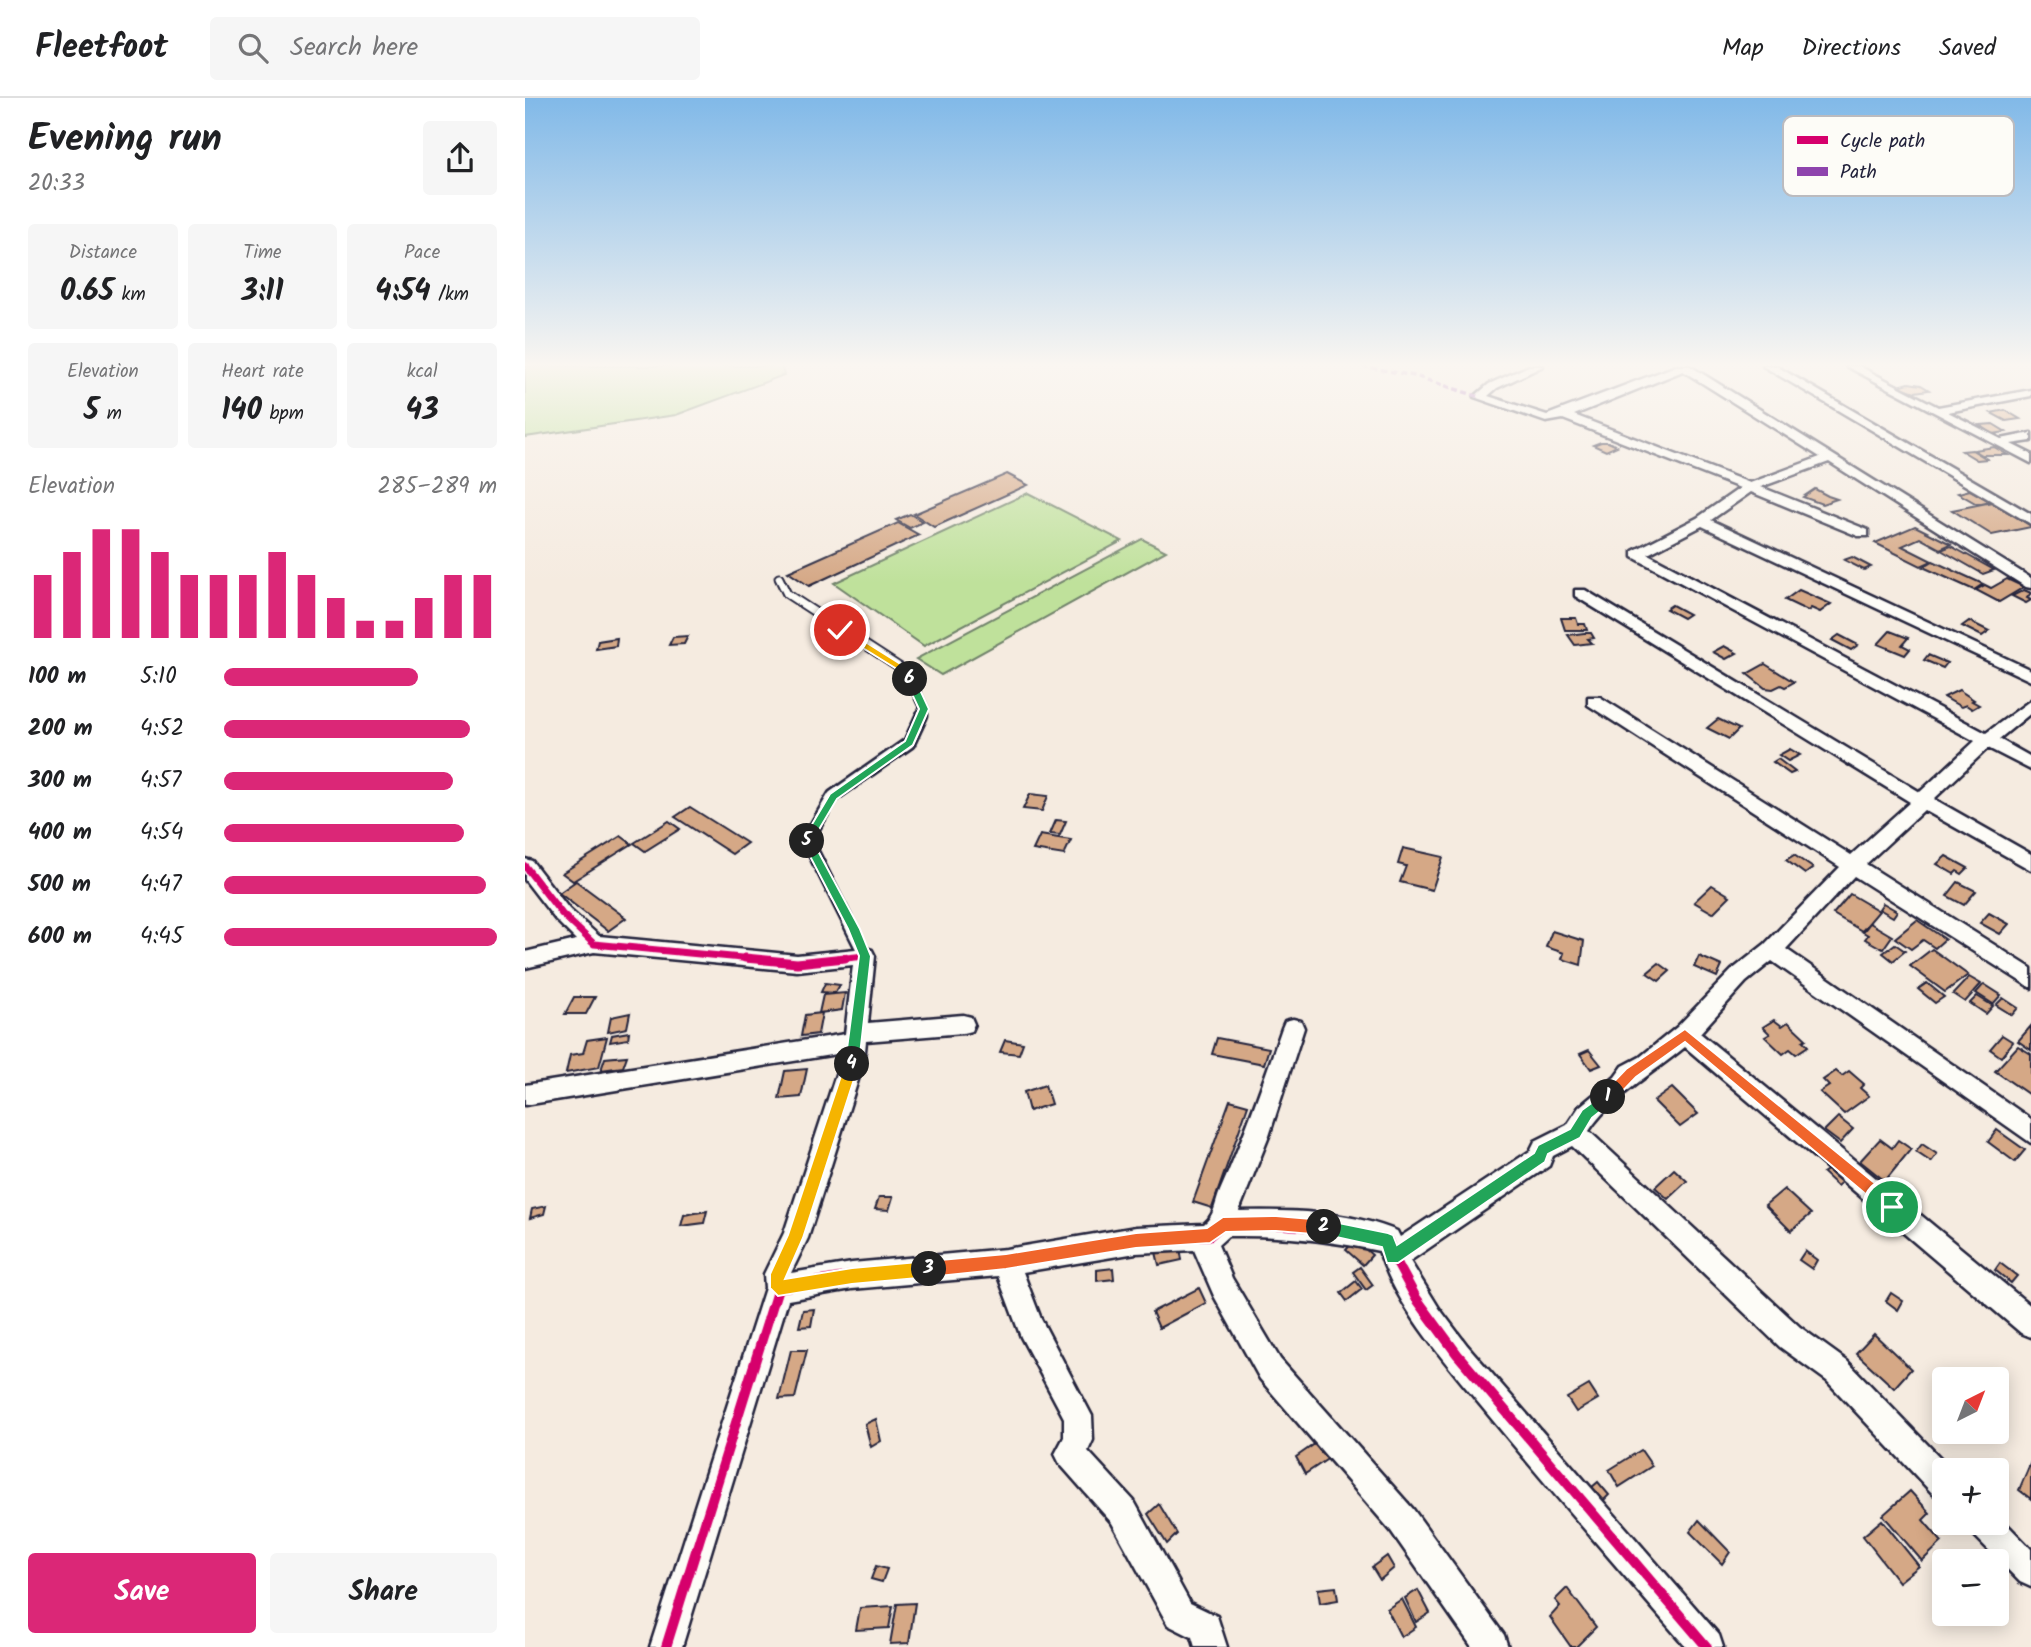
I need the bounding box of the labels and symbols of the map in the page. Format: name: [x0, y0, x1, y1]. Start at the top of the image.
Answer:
legend: [1783, 116, 2014, 196]
text: Cycle path: [1840, 127, 1925, 157]
text: Path: [1840, 158, 1877, 188]
pin: [810, 600, 870, 660]
pin: 6: [893, 662, 927, 696]
pin: 5: [789, 824, 825, 858]
pin: 4: [835, 1046, 869, 1082]
pin: 1: [1591, 1080, 1625, 1114]
pin: [1862, 1177, 1922, 1237]
pin: 2: [1307, 1210, 1341, 1244]
pin: 3: [911, 1252, 947, 1286]
north arrow: [1932, 1367, 2009, 1444]

